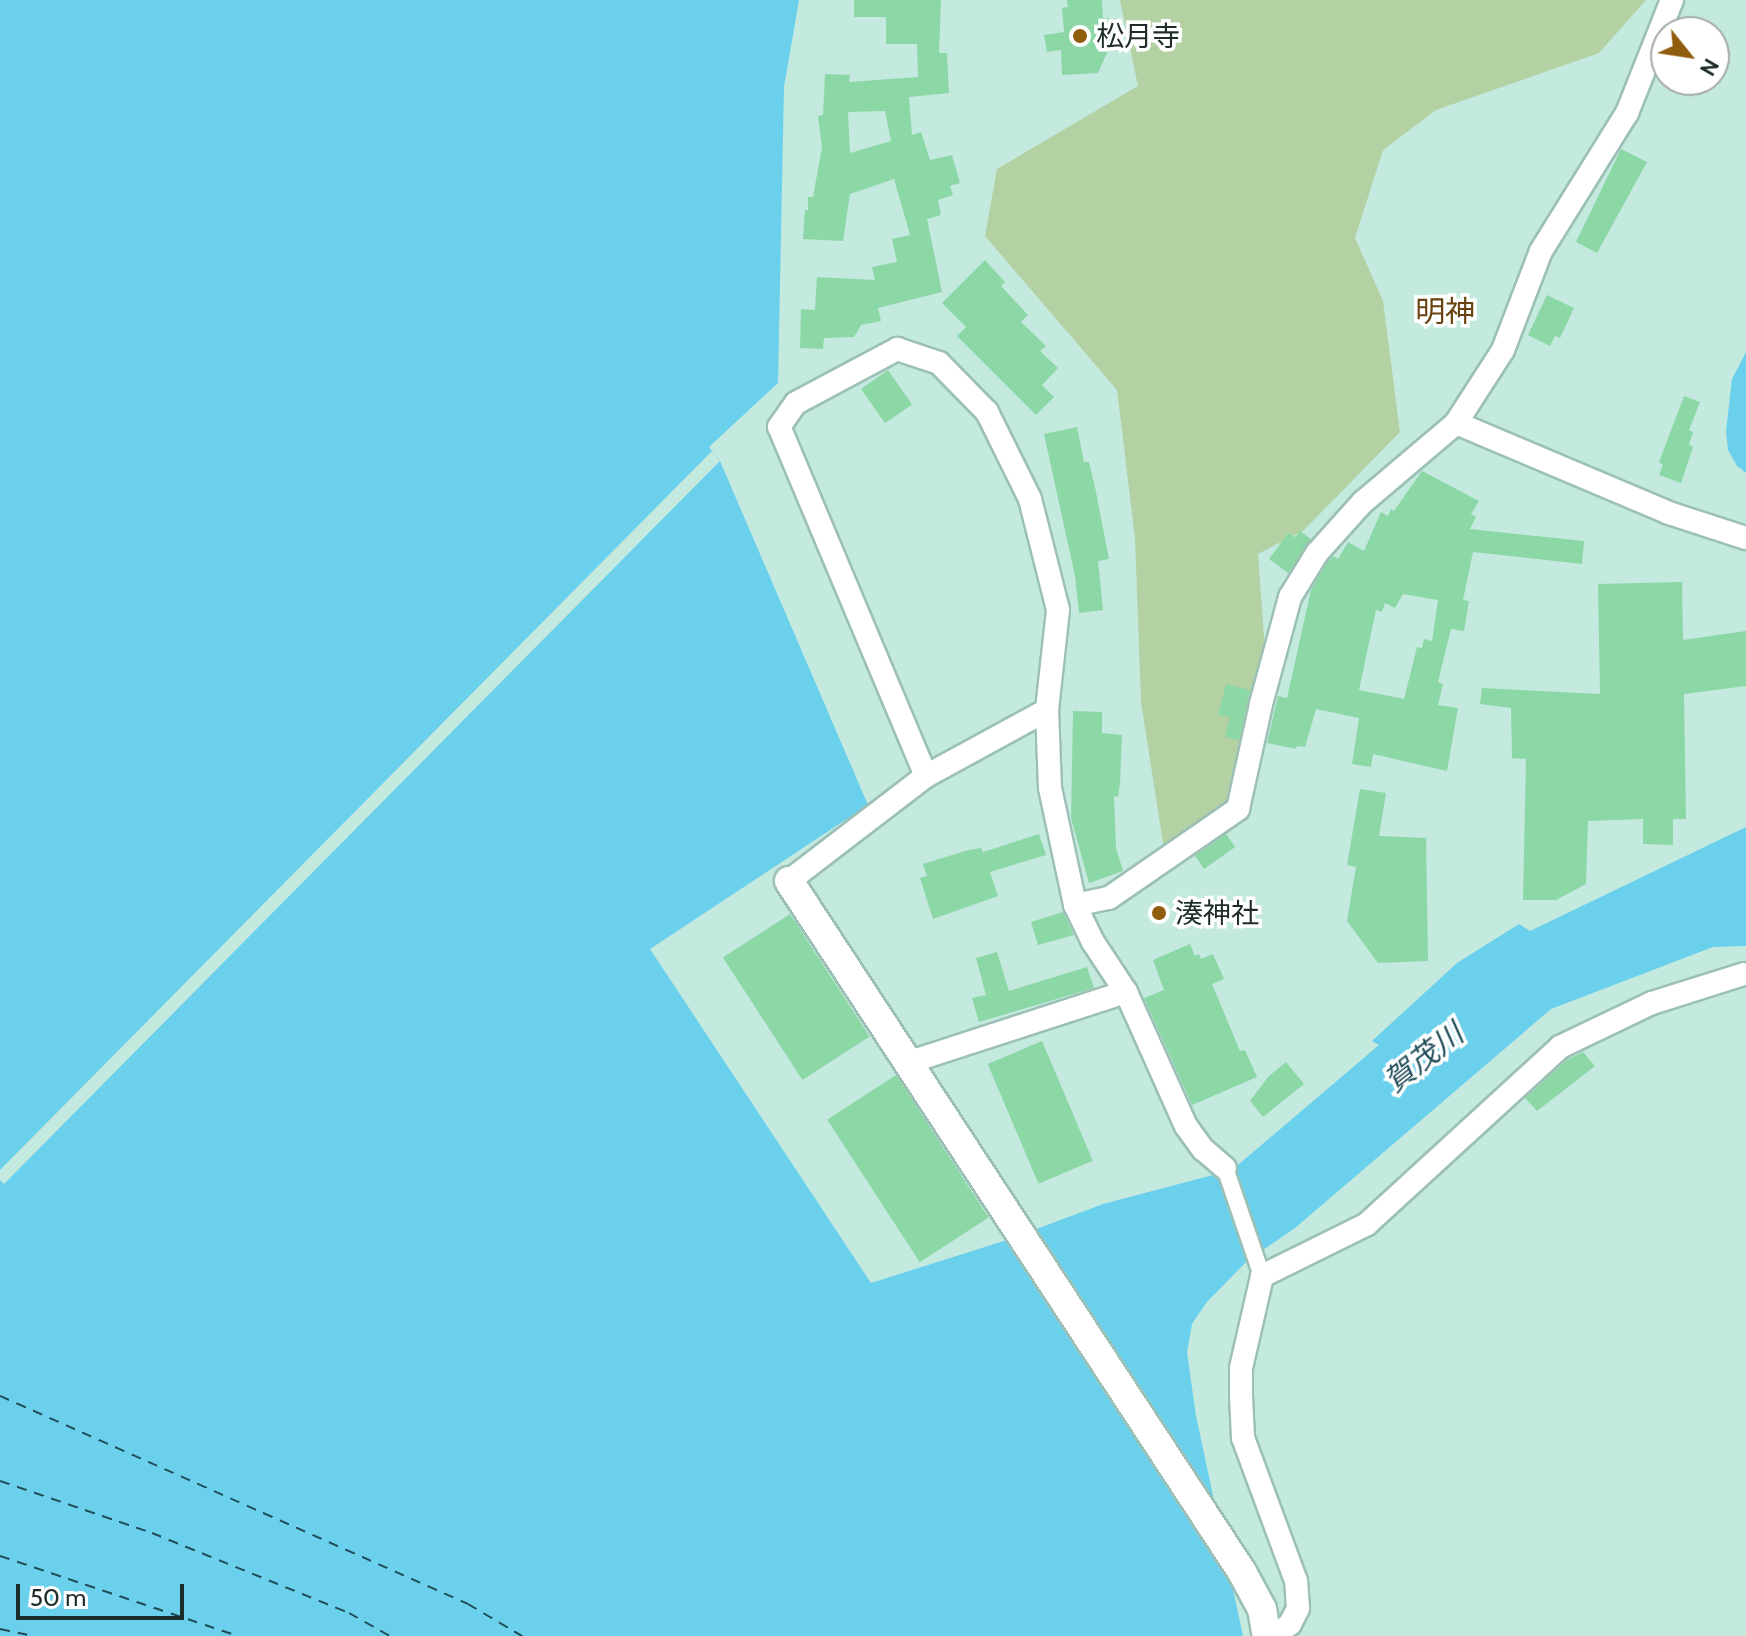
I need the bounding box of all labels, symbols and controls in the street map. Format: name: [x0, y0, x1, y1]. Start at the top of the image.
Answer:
north arrow: [1650, 16, 1730, 96]
place label: 松月寺: [1096, 19, 1180, 53]
marker: 松月寺: [1071, 27, 1089, 45]
text: N: [1694, 54, 1725, 81]
district label: 明神: [1415, 294, 1475, 330]
place label: 湊神社: [1175, 896, 1259, 930]
marker: 湊神社: [1150, 904, 1168, 922]
water label: 賀茂川: [1377, 1016, 1471, 1100]
scale bar: [20, 1568, 188, 1618]
text: 50 m: [30, 1583, 86, 1612]

